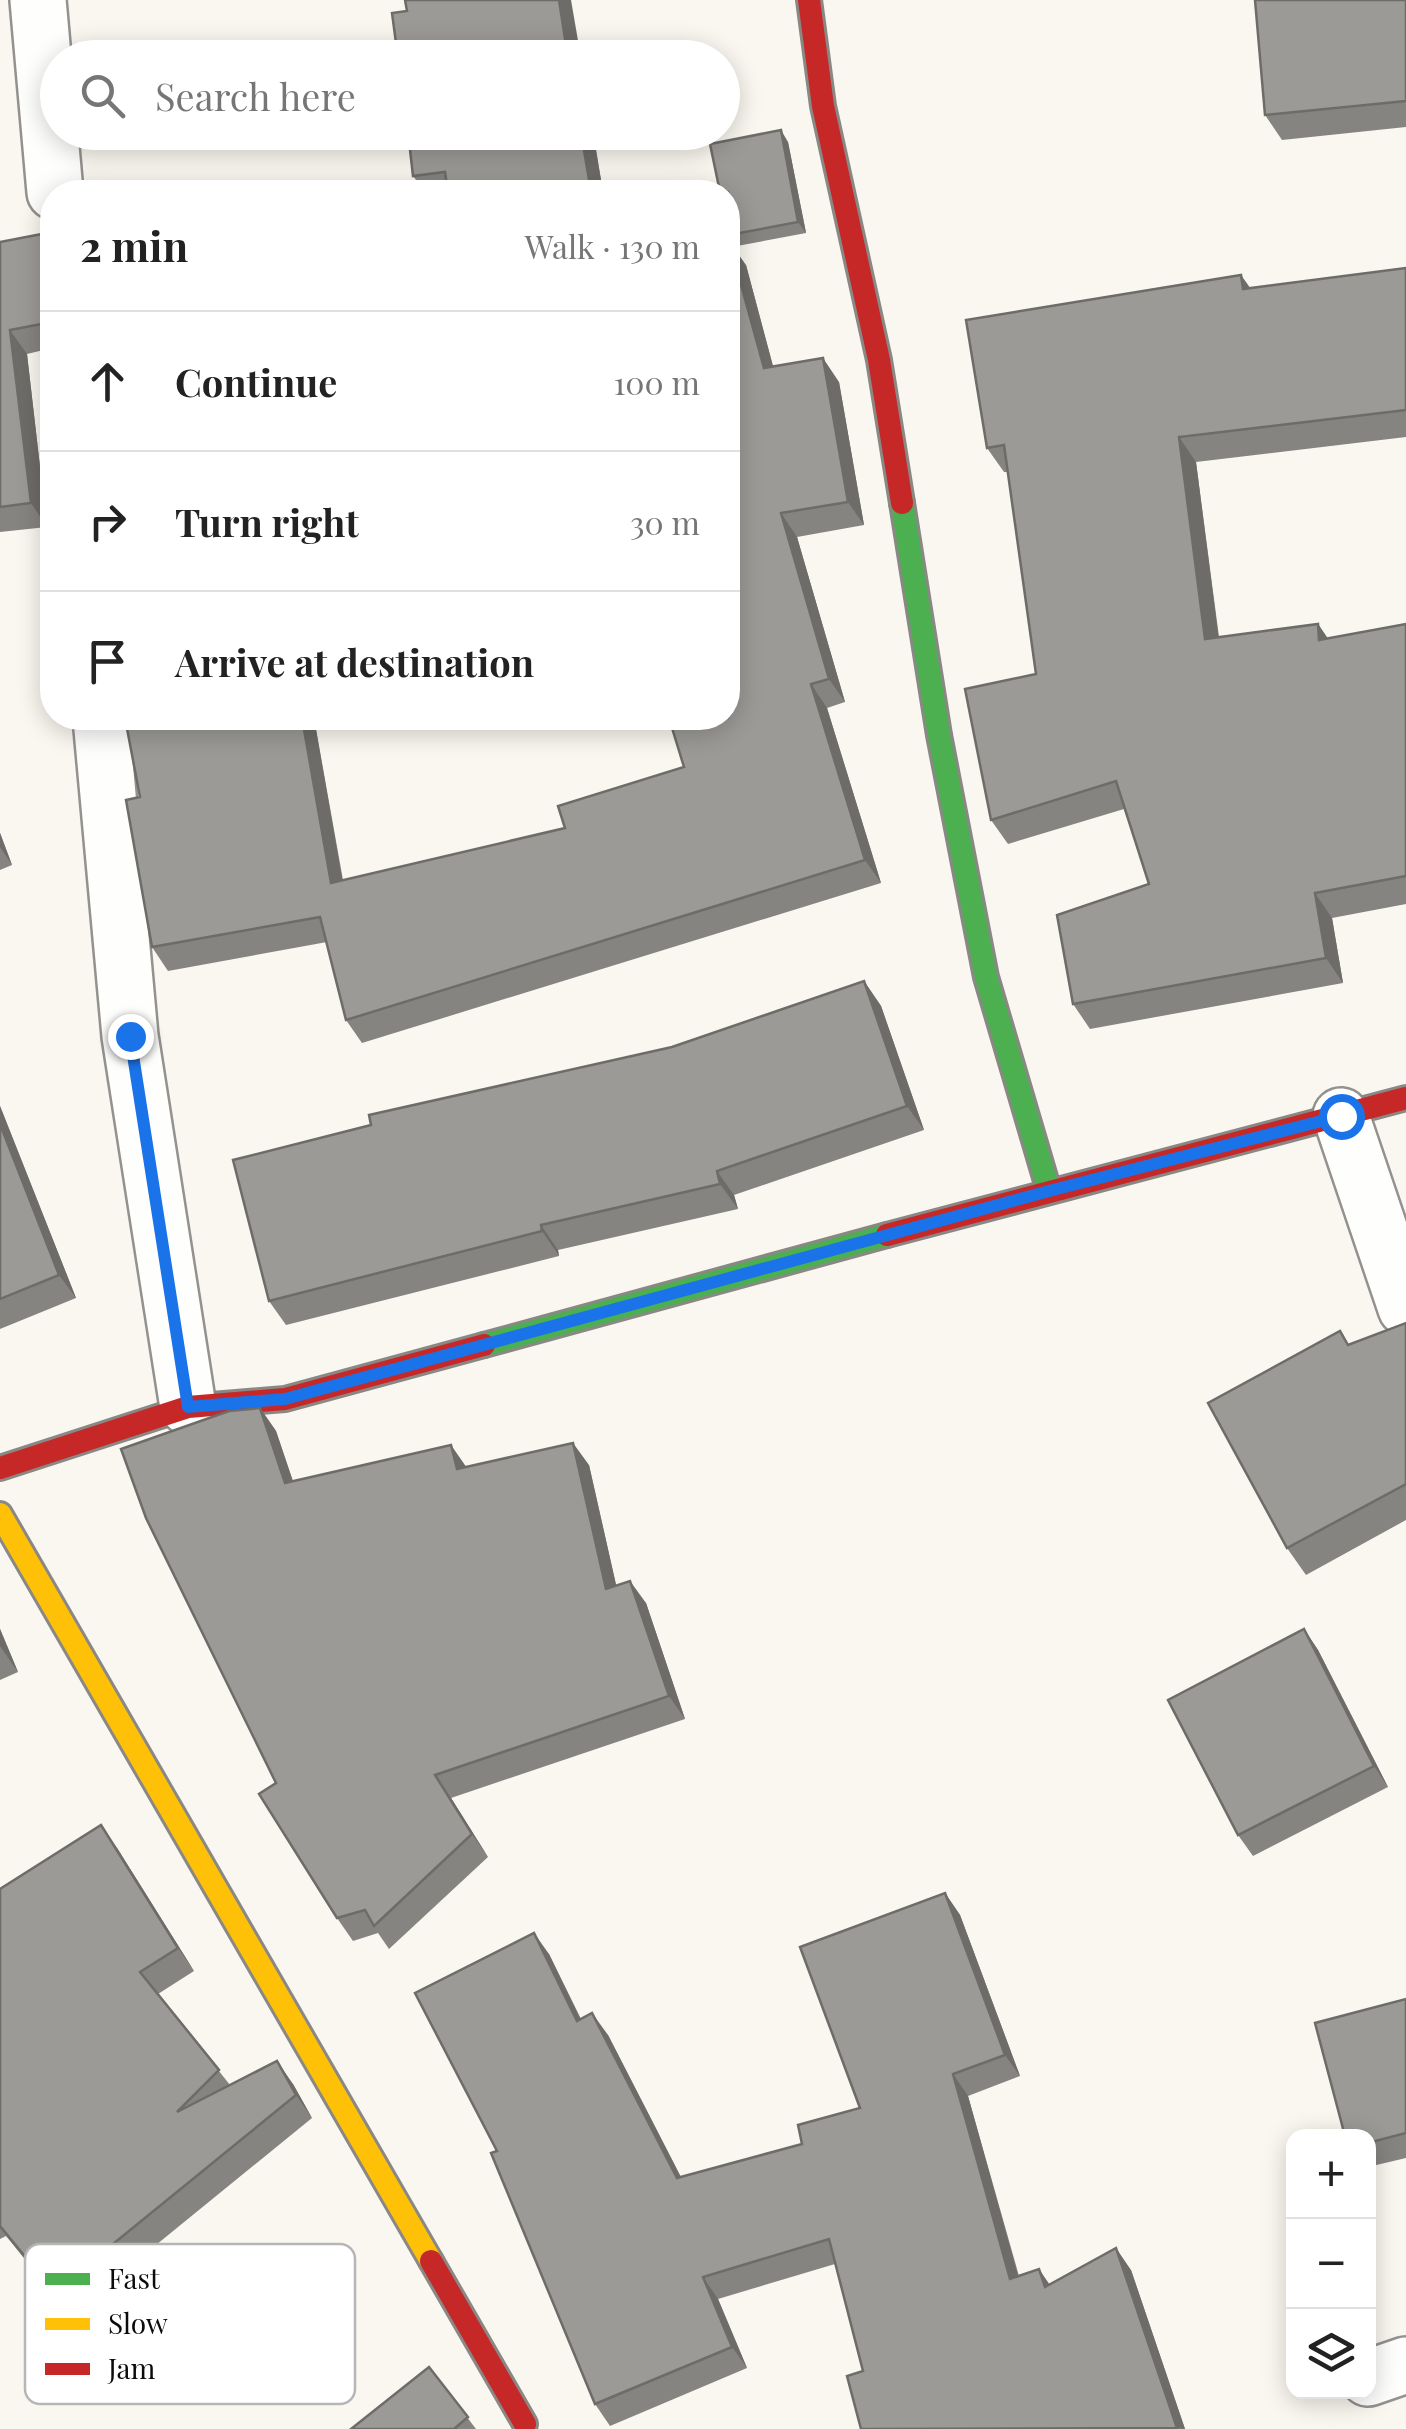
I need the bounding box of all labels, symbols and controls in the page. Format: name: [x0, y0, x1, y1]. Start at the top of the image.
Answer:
search box: [40, 40, 740, 150]
icon: search: [75, 68, 130, 123]
text: Search here: [155, 70, 356, 121]
text: 2 min: [80, 217, 188, 273]
text: Walk · 130 m: [525, 224, 700, 267]
icon: ahead: [80, 354, 135, 409]
text: Continue: [175, 356, 337, 407]
text: 100 m: [613, 360, 700, 403]
icon: right: [80, 494, 135, 549]
text: Turn right: [175, 496, 359, 547]
text: 30 m: [630, 500, 700, 543]
icon: arrive: [80, 634, 135, 689]
text: Arrive at destination: [175, 636, 534, 687]
route end: [108, 1014, 154, 1060]
route start: [1319, 1094, 1365, 1140]
map controls: [1286, 2129, 1376, 2399]
button: +: [1286, 2129, 1376, 2219]
button: −: [1286, 2219, 1376, 2309]
legend: [25, 2244, 355, 2404]
text: Fast: [108, 2259, 161, 2296]
text: Slow: [108, 2304, 168, 2341]
button: layers: [1286, 2309, 1376, 2399]
text: Jam: [107, 2349, 155, 2386]

